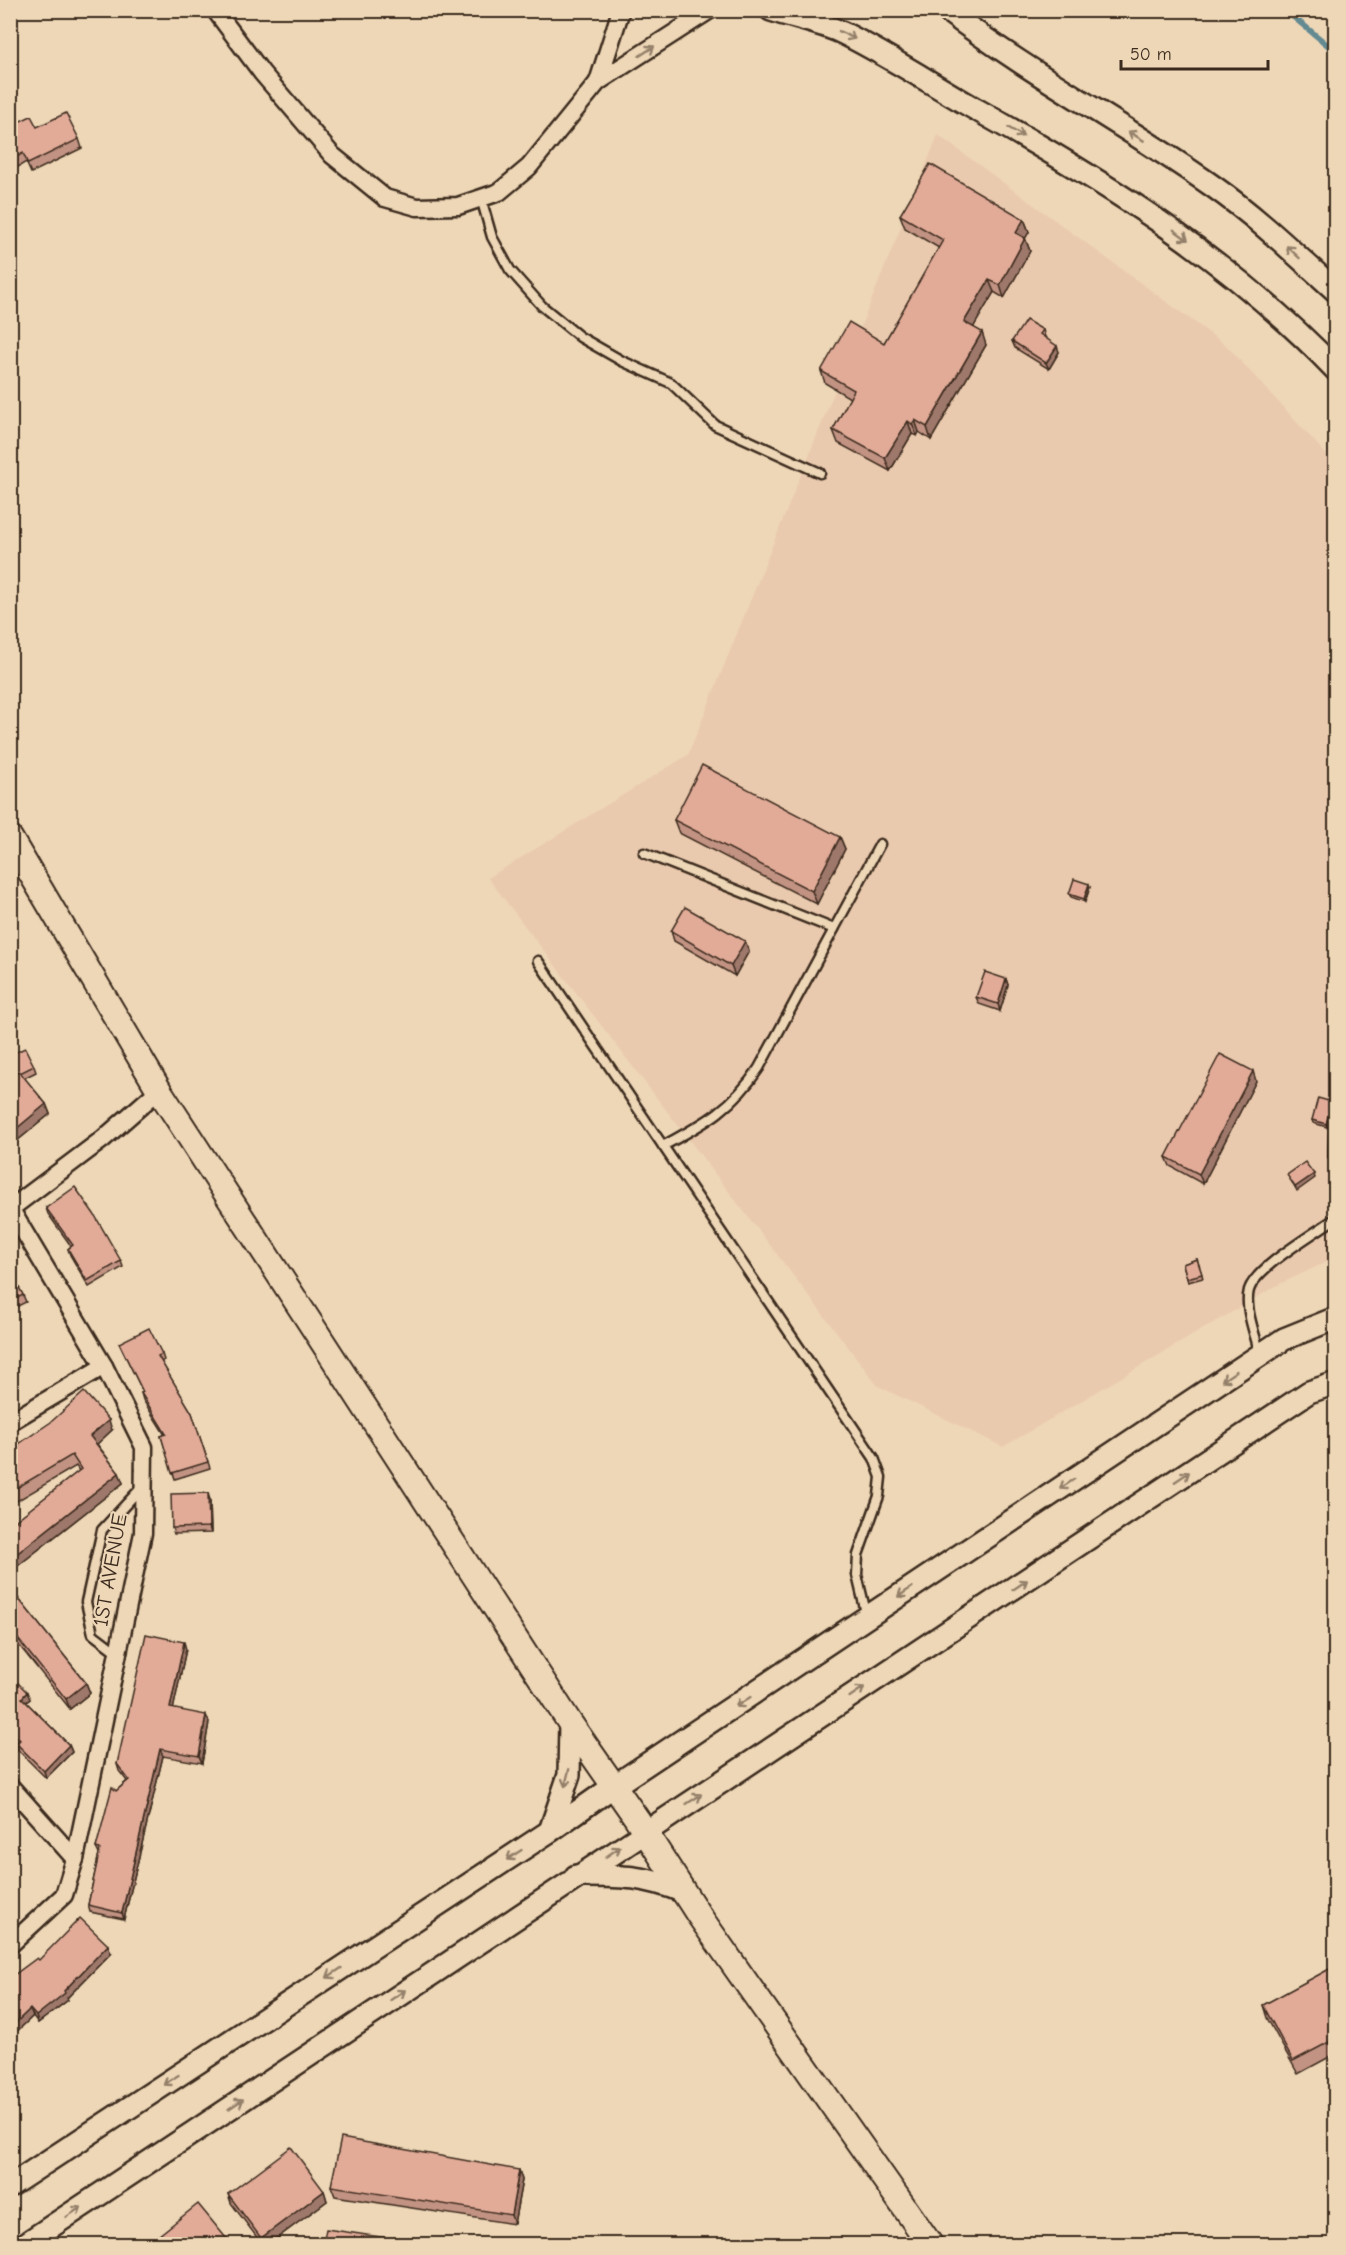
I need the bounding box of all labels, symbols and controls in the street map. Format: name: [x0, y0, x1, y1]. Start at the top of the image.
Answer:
one-way arrow: [837, 30, 855, 42]
scale bar: [1121, 33, 1268, 71]
one-way arrow: [638, 44, 655, 56]
text: 50 m: [1130, 44, 1172, 65]
one-way arrow: [1007, 126, 1024, 138]
one-way arrow: [1128, 129, 1145, 141]
one-way arrow: [1173, 229, 1189, 241]
one-way arrow: [1285, 245, 1300, 259]
one-way arrow: [1222, 1370, 1238, 1382]
one-way arrow: [1173, 1471, 1190, 1483]
one-way arrow: [1059, 1478, 1076, 1490]
street label: 1ST AVENUE: [88, 1512, 132, 1628]
one-way arrow: [1011, 1578, 1028, 1591]
one-way arrow: [897, 1586, 913, 1598]
one-way arrow: [848, 1686, 865, 1698]
one-way arrow: [735, 1695, 752, 1708]
one-way arrow: [560, 1768, 572, 1787]
one-way arrow: [685, 1793, 702, 1805]
one-way arrow: [604, 1846, 621, 1858]
one-way arrow: [506, 1848, 523, 1861]
one-way arrow: [326, 1967, 343, 1979]
one-way arrow: [389, 1989, 406, 2001]
one-way arrow: [163, 2074, 180, 2086]
one-way arrow: [227, 2098, 244, 2110]
one-way arrow: [65, 2206, 82, 2218]

